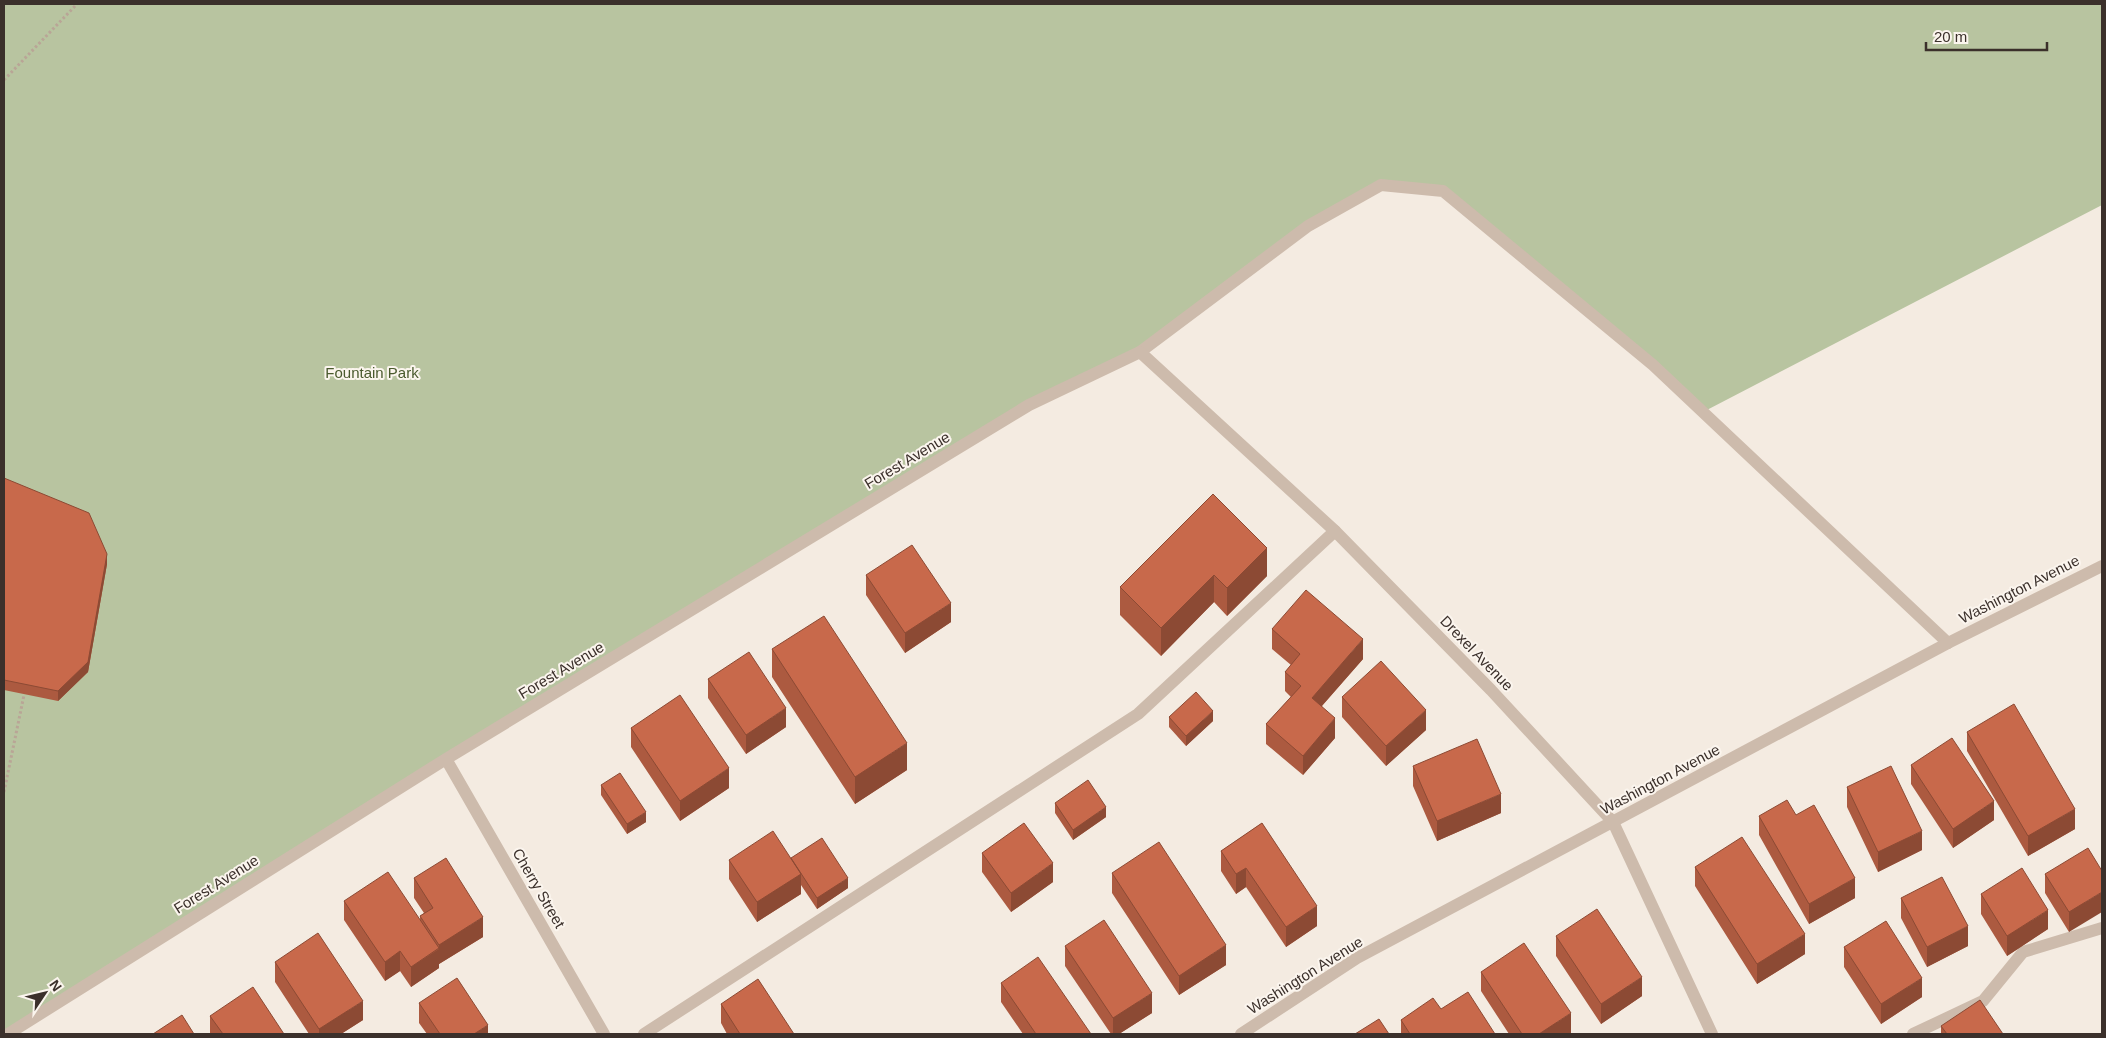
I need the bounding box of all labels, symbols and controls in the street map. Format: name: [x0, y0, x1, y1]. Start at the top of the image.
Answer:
scale bar: [1926, 20, 2047, 52]
text: 20 m: [1934, 28, 1967, 45]
park label: Fountain Park: [325, 364, 419, 381]
street label: Forest Avenue: [861, 428, 953, 492]
street label: Washington Avenue: [1956, 551, 2082, 627]
street label: Drexel Avenue: [1437, 612, 1517, 694]
street label: Forest Avenue: [515, 638, 607, 702]
street label: Washington Avenue: [1597, 740, 1723, 818]
street label: Cherry Street: [509, 845, 569, 932]
street label: Forest Avenue: [171, 851, 261, 917]
street label: Washington Avenue: [1244, 933, 1366, 1017]
north arrow: [20, 968, 70, 1018]
text: N: [46, 977, 65, 994]

